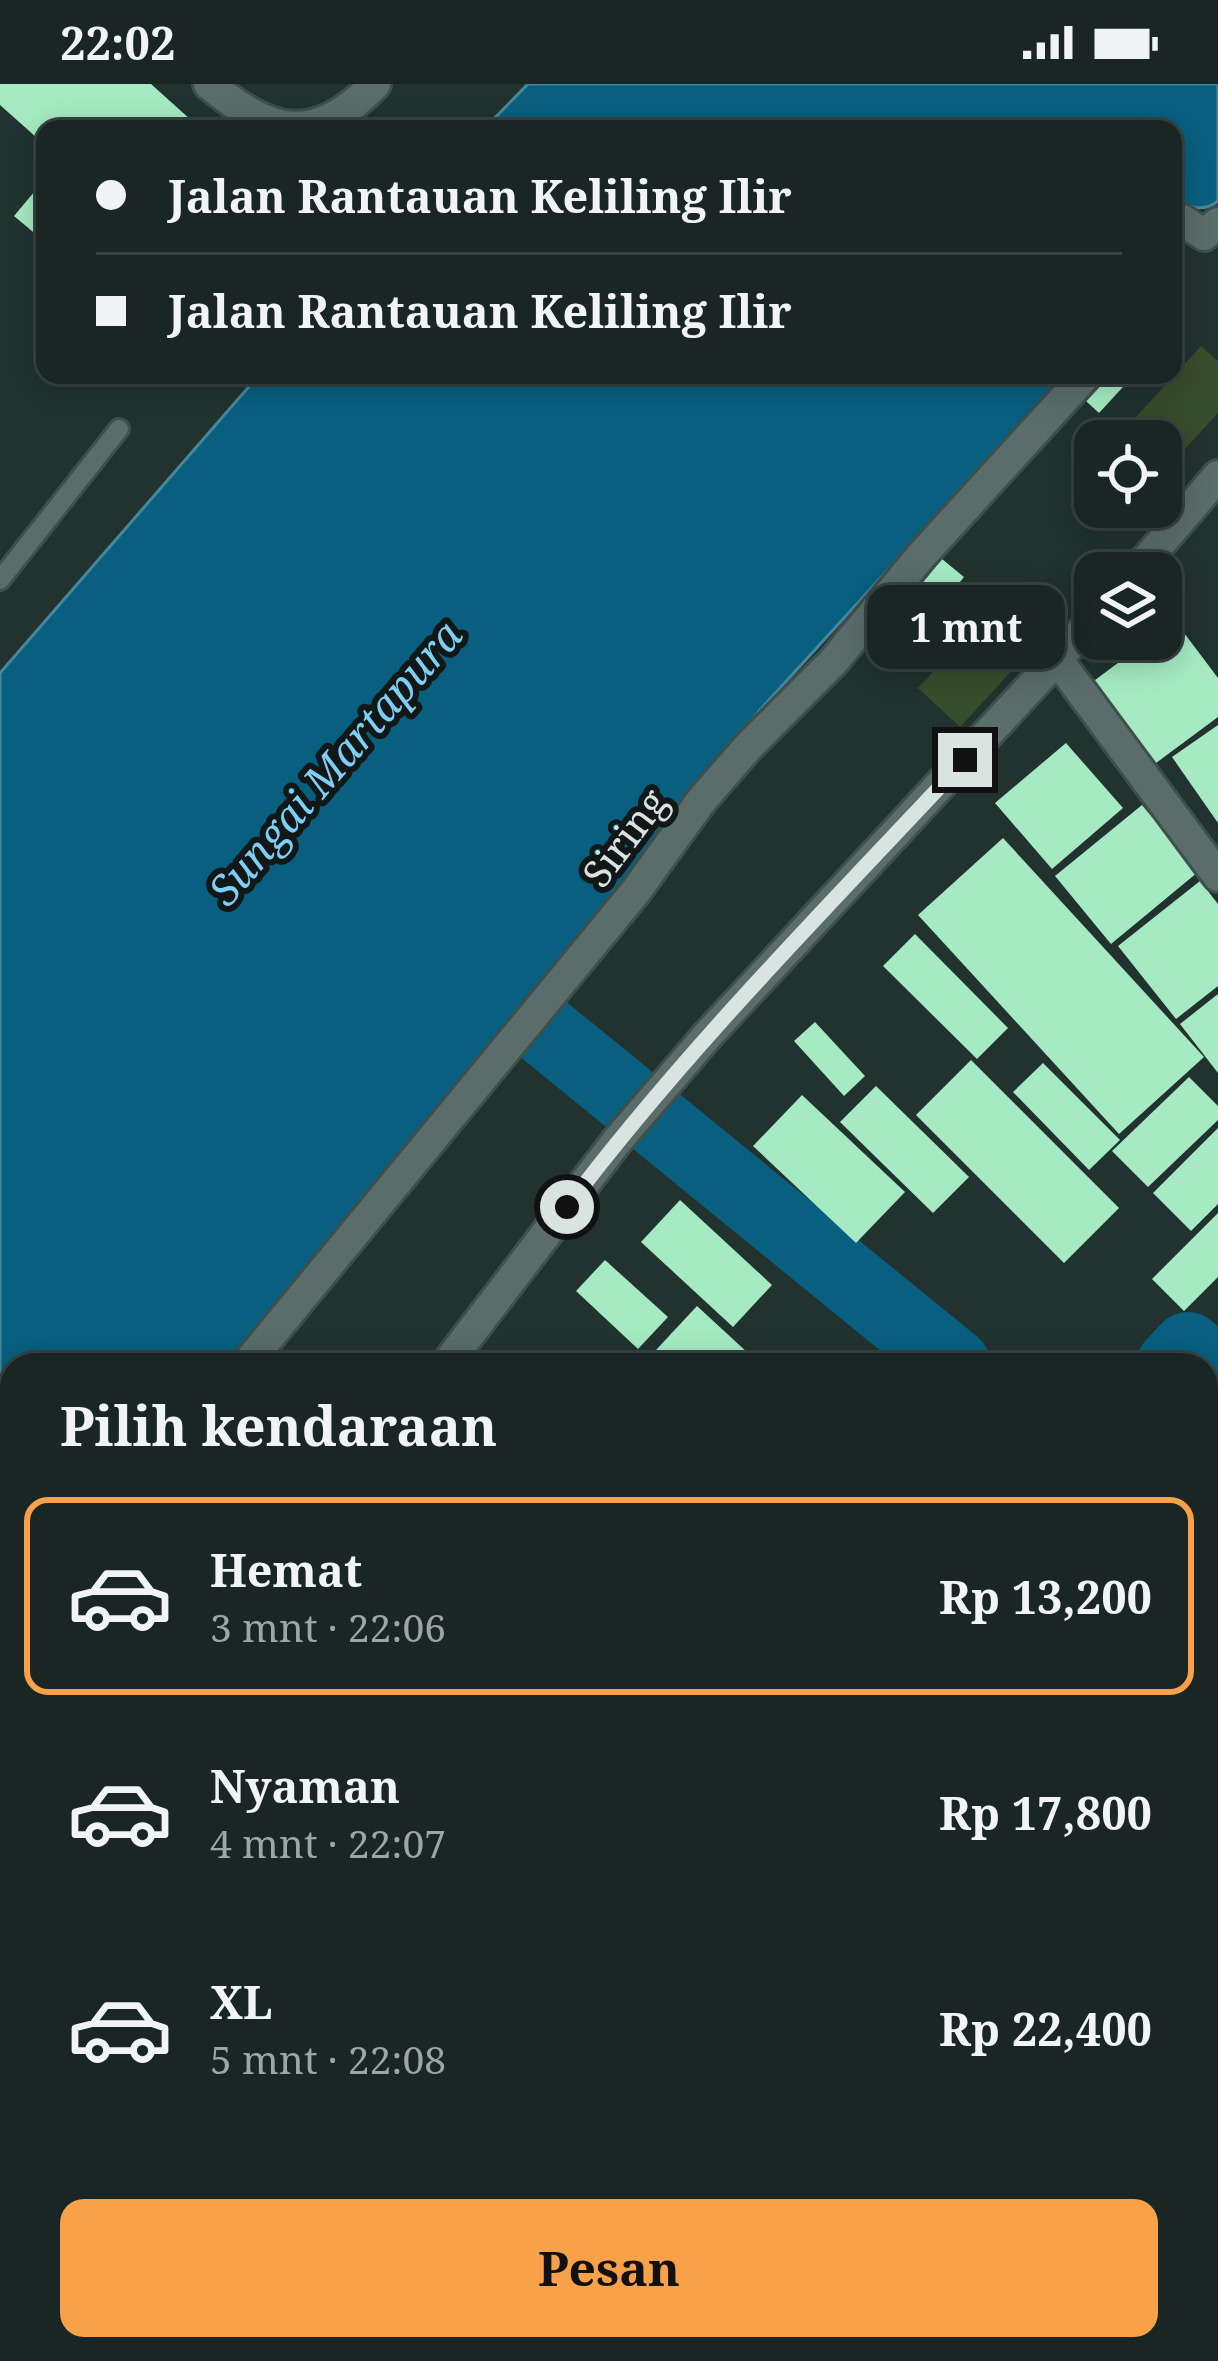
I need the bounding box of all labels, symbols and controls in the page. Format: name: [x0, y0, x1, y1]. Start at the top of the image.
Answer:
text: 22:02: [60, 12, 175, 73]
text: Jalan Rantauan Keliling Ilir: [168, 165, 792, 226]
text: Jalan Rantauan Keliling Ilir: [168, 280, 792, 341]
map controls: [1074, 420, 1182, 660]
button: locate: [1074, 420, 1182, 528]
button: layers: [1074, 552, 1182, 660]
callout: 1 mnt: [866, 586, 1064, 670]
text: 1 mnt: [910, 600, 1022, 653]
water label: Sungai Martapura: [194, 607, 474, 917]
route end: [938, 733, 992, 787]
street label: Siring: [569, 777, 678, 897]
route start: [540, 1180, 594, 1234]
text: Pilih kendaraan: [60, 1388, 497, 1462]
text: Hemat: [210, 1539, 362, 1600]
icon: car: [66, 1542, 174, 1650]
text: Rp 13,200: [939, 1566, 1152, 1627]
text: 3 mnt · 22:06: [210, 1600, 446, 1653]
text: Nyaman: [210, 1755, 400, 1816]
icon: car: [66, 1758, 174, 1866]
text: Rp 17,800: [939, 1782, 1152, 1843]
text: 4 mnt · 22:07: [210, 1816, 446, 1869]
text: XL: [210, 1971, 272, 2032]
icon: car: [66, 1974, 174, 2082]
text: Rp 22,400: [939, 1998, 1152, 2059]
text: 5 mnt · 22:08: [210, 2032, 446, 2085]
button: Pesan: [60, 2199, 1158, 2337]

